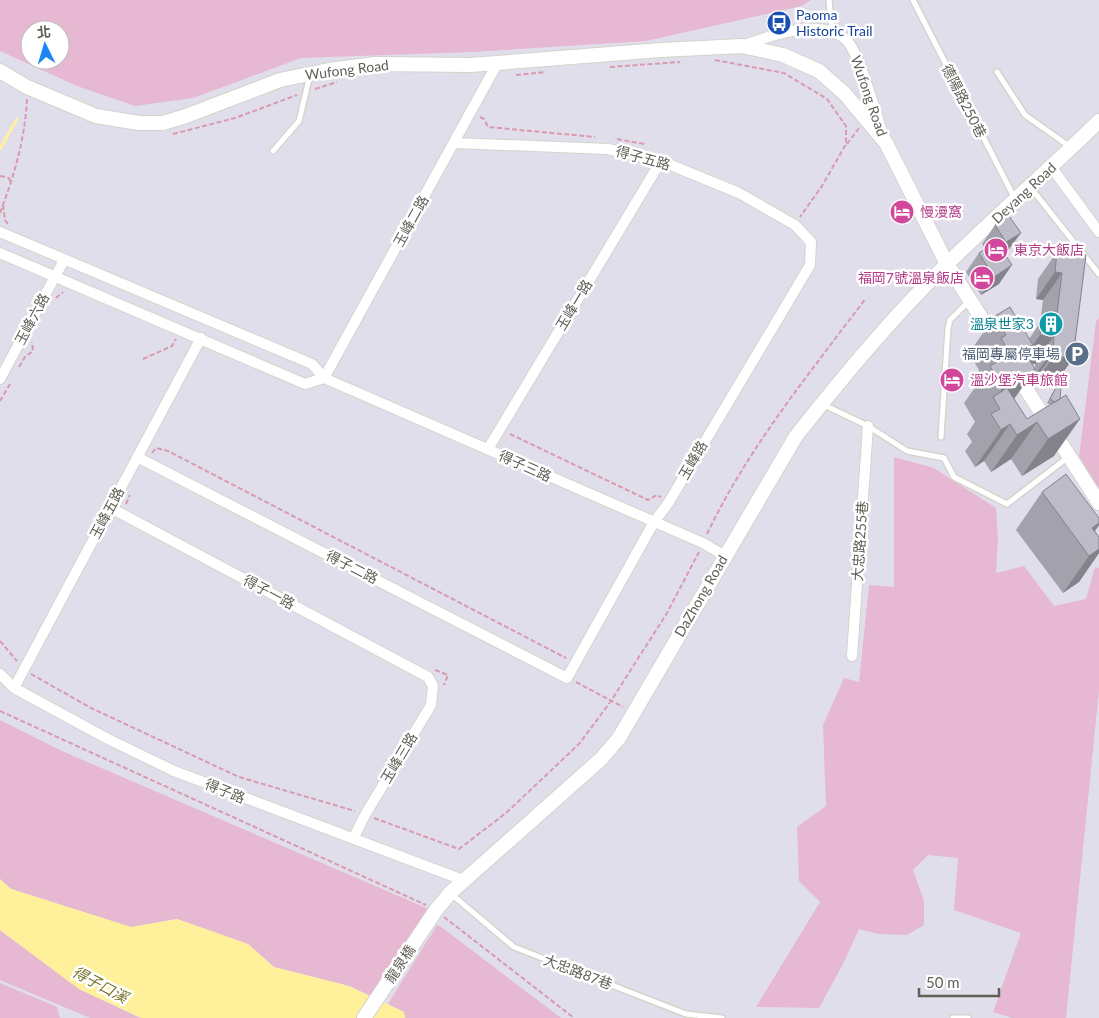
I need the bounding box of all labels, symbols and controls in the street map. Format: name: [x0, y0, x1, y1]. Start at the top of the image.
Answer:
place label: Paoma Historic Trail: [796, 6, 873, 39]
bus stop icon: Paoma Historic Trail: [766, 10, 792, 36]
north arrow: [20, 20, 70, 70]
text: 北: [36, 22, 52, 41]
street label: Wufong Road: [848, 53, 891, 138]
street label: Wufong Road: [304, 56, 390, 83]
street label: 德陽路250巷: [939, 61, 990, 140]
street label: 得子五路: [614, 142, 672, 173]
street label: Deyang Road: [988, 159, 1059, 227]
street label: 玉峰二路: [390, 192, 432, 249]
hotel icon: 慢漫窩: [889, 199, 915, 225]
place label: 慢漫窩: [920, 203, 962, 220]
hotel icon: 東京大飯店: [983, 237, 1009, 263]
place label: 東京大飯店: [1014, 241, 1084, 258]
hotel icon: 福岡7號溫泉飯店: [969, 265, 995, 291]
place label: 福岡7號溫泉飯店: [858, 269, 964, 286]
street label: 玉峰一路: [552, 276, 595, 333]
street label: 玉峰六路: [11, 290, 52, 347]
building icon: 溫泉世家3: [1038, 311, 1064, 337]
place label: 溫泉世家3: [970, 315, 1034, 332]
parking icon: 福岡專屬停車場: [1064, 341, 1090, 367]
place label: 福岡專屬停車場: [962, 345, 1060, 362]
hotel icon: 溫沙堡汽車旅館: [939, 367, 965, 393]
place label: 溫沙堡汽車旅館: [970, 371, 1068, 388]
street label: 玉峰路: [675, 437, 710, 482]
street label: 得子三路: [496, 446, 554, 485]
street label: 玉峰五路: [86, 484, 127, 541]
street label: 大忠路255巷: [848, 500, 871, 582]
street label: 得子二路: [323, 546, 381, 587]
street label: DaZhong Road: [670, 552, 731, 639]
street label: 得子一路: [241, 571, 298, 612]
street label: 玉峰三路: [377, 729, 420, 786]
street label: 得子路: [203, 775, 248, 806]
street label: 龍泉橋: [381, 942, 418, 986]
street label: 大忠路87巷: [541, 951, 615, 992]
water label: 得子口溪: [70, 962, 133, 1007]
scale bar: [919, 966, 999, 998]
text: 50 m: [926, 973, 960, 991]

